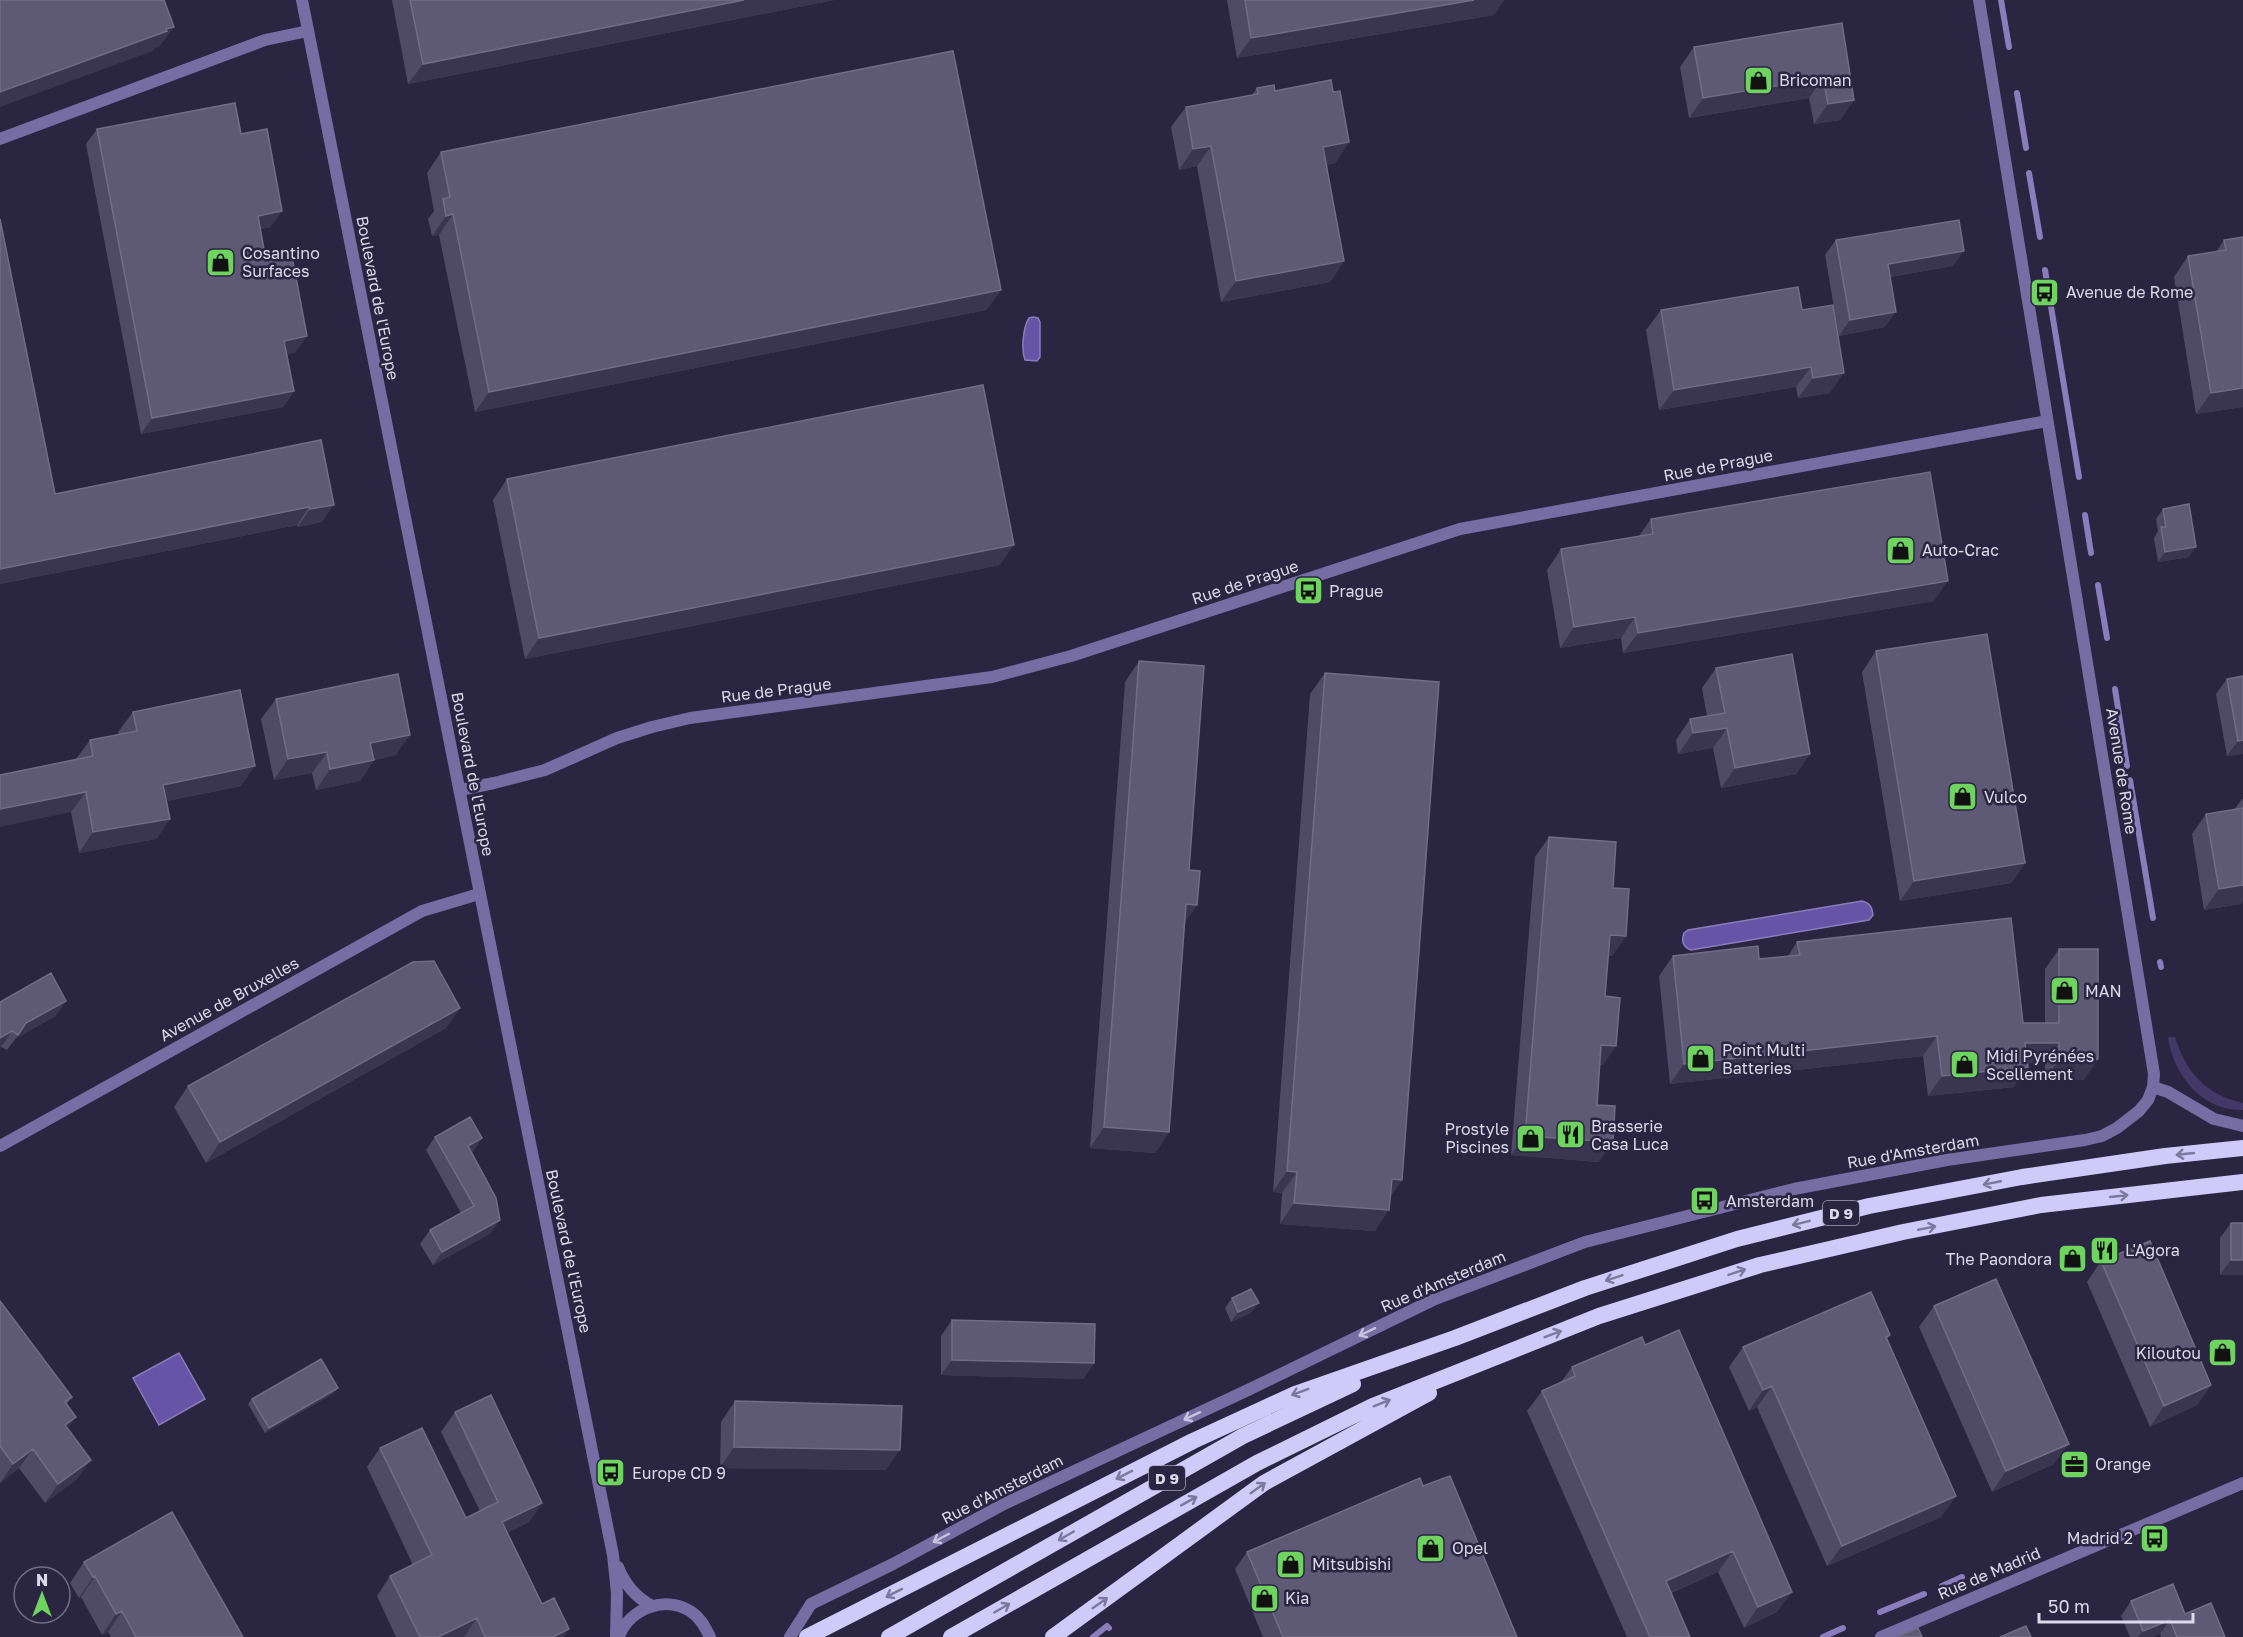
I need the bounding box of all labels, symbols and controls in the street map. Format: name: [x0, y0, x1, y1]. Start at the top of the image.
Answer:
shop icon: Bricoman: [1742, 64, 1774, 96]
place label: Bricoman: [1779, 70, 1852, 90]
street label: Boulevard de l'Europe: [352, 214, 404, 382]
place label: Cosantino Surfaces: [242, 243, 320, 281]
shop icon: Cosantino Surfaces: [205, 246, 237, 278]
bus stop icon: Avenue de Rome: [2029, 276, 2061, 308]
place label: Avenue de Rome: [2066, 282, 2193, 302]
street label: Rue de Prague: [1662, 445, 1774, 485]
shop icon: Auto-Crac: [1885, 534, 1917, 566]
place label: Auto-Crac: [1922, 540, 1999, 560]
street label: Rue de Prague: [1189, 555, 1301, 609]
bus stop icon: Prague: [1292, 575, 1324, 607]
place label: Prague: [1329, 581, 1383, 601]
street label: Rue de Prague: [720, 673, 832, 707]
street label: Boulevard de l'Europe: [447, 690, 499, 858]
street label: Avenue de Rome: [2102, 707, 2142, 835]
shop icon: Vulco: [1947, 781, 1979, 813]
place label: Vulco: [1984, 787, 2027, 807]
street label: Avenue de Bruxelles: [156, 952, 302, 1046]
shop icon: MAN: [2048, 975, 2080, 1007]
place label: MAN: [2085, 981, 2122, 1001]
place label: Point Multi Batteries: [1722, 1040, 1805, 1078]
shop icon: Point Multi Batteries: [1685, 1043, 1717, 1075]
place label: Midi Pyrénées Scellement: [1986, 1046, 2094, 1084]
shop icon: Midi Pyrénées Scellement: [1949, 1049, 1981, 1081]
place label: Brasserie Casa Luca: [1591, 1116, 1669, 1154]
place label: Prostyle Piscines: [1444, 1119, 1509, 1157]
restaurant icon: Brasserie Casa Luca: [1554, 1119, 1586, 1151]
shop icon: Prostyle Piscines: [1514, 1122, 1546, 1154]
street label: Rue d'Amsterdam: [1845, 1130, 1981, 1172]
one-way arrow: [2175, 1149, 2195, 1160]
street label: Boulevard de l'Europe: [542, 1167, 596, 1335]
one-way arrow: [1983, 1178, 2002, 1189]
bus stop icon: Amsterdam: [1689, 1185, 1721, 1217]
one-way arrow: [2109, 1190, 2129, 1201]
place label: Amsterdam: [1726, 1191, 1814, 1211]
road number: D 9: [1823, 1201, 1859, 1225]
one-way arrow: [1792, 1217, 1811, 1229]
one-way arrow: [1917, 1222, 1936, 1233]
restaurant icon: L'Agora: [2088, 1234, 2120, 1266]
place label: L'Agora: [2125, 1240, 2180, 1260]
shop icon: The Paondora: [2057, 1243, 2089, 1275]
street label: Rue d'Amsterdam: [1378, 1246, 1508, 1316]
place label: The Paondora: [1946, 1249, 2052, 1269]
one-way arrow: [1727, 1266, 1746, 1277]
one-way arrow: [1605, 1273, 1624, 1284]
one-way arrow: [1359, 1326, 1377, 1338]
one-way arrow: [1543, 1328, 1561, 1339]
shop icon: Kiloutou: [2206, 1337, 2238, 1369]
place label: Kiloutou: [2136, 1343, 2201, 1363]
one-way arrow: [1292, 1388, 1310, 1399]
one-way arrow: [1372, 1397, 1390, 1408]
one-way arrow: [1183, 1411, 1201, 1423]
office icon: Orange: [2058, 1448, 2090, 1480]
street label: Rue d'Amsterdam: [938, 1450, 1066, 1528]
place label: Orange: [2095, 1454, 2151, 1474]
bus stop icon: Europe CD 9: [595, 1457, 627, 1489]
place label: Europe CD 9: [632, 1463, 726, 1483]
road number: D 9: [1149, 1466, 1185, 1490]
one-way arrow: [1116, 1470, 1134, 1482]
one-way arrow: [1249, 1482, 1265, 1494]
one-way arrow: [1180, 1495, 1198, 1506]
bus stop icon: Madrid 2: [2138, 1522, 2170, 1554]
place label: Madrid 2: [2067, 1528, 2133, 1548]
one-way arrow: [1058, 1530, 1075, 1542]
one-way arrow: [933, 1532, 950, 1544]
shop icon: Opel: [1415, 1532, 1447, 1564]
place label: Opel: [1452, 1538, 1488, 1558]
street label: Rue de Madrid: [1935, 1542, 2043, 1604]
shop icon: Mitsubishi: [1275, 1548, 1307, 1580]
place label: Mitsubishi: [1312, 1554, 1391, 1574]
north arrow: [12, 1565, 72, 1625]
text: N: [36, 1570, 48, 1590]
shop icon: Kia: [1248, 1582, 1280, 1614]
scale bar: [2039, 1586, 2194, 1624]
one-way arrow: [886, 1587, 904, 1599]
place label: Kia: [1285, 1588, 1309, 1608]
text: 50 m: [2048, 1595, 2090, 1617]
one-way arrow: [1092, 1597, 1108, 1609]
one-way arrow: [993, 1602, 1010, 1614]

